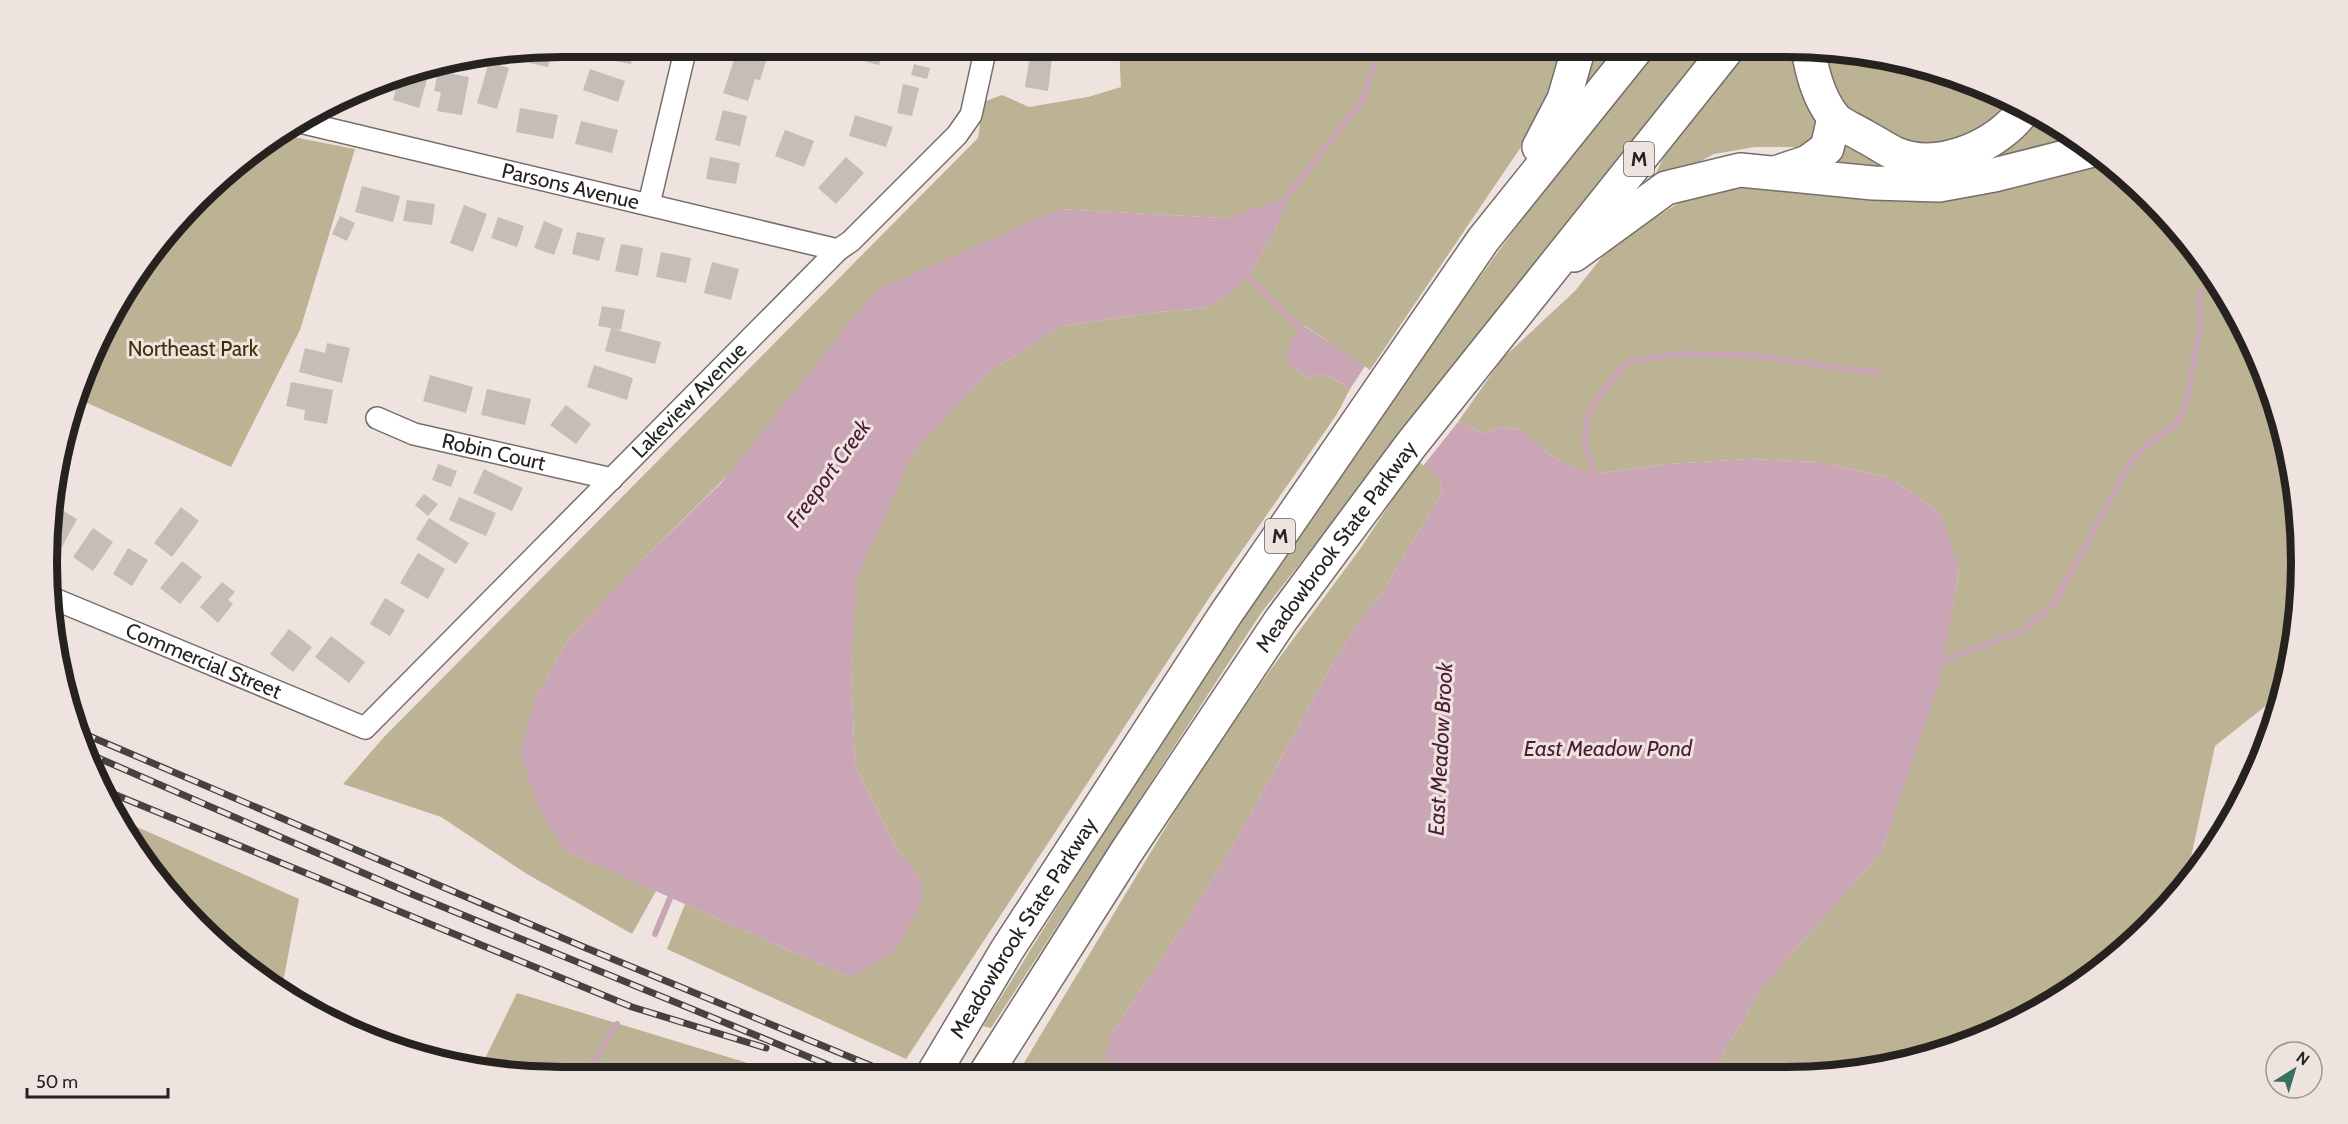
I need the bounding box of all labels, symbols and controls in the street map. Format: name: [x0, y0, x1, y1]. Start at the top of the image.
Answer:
road number: M: [1624, 142, 1654, 176]
street label: Parsons Avenue: [499, 157, 642, 214]
park label: Northeast Park: [128, 336, 259, 361]
street label: Lakeview Avenue: [626, 337, 752, 463]
water label: Freeport Creek: [780, 414, 877, 532]
street label: Robin Court: [440, 428, 548, 475]
street label: Meadowbrook State Parkway: [1250, 435, 1422, 657]
road number: M: [1265, 519, 1295, 553]
street label: Commercial Street: [122, 617, 285, 704]
water label: East Meadow Brook: [1422, 661, 1459, 836]
water label: East Meadow Pond: [1524, 735, 1693, 762]
street label: Meadowbrook State Parkway: [944, 812, 1102, 1043]
north arrow: [2264, 1040, 2324, 1100]
text: N: [2292, 1047, 2313, 1069]
scale bar: [27, 1061, 168, 1099]
text: 50 m: [36, 1071, 78, 1093]

